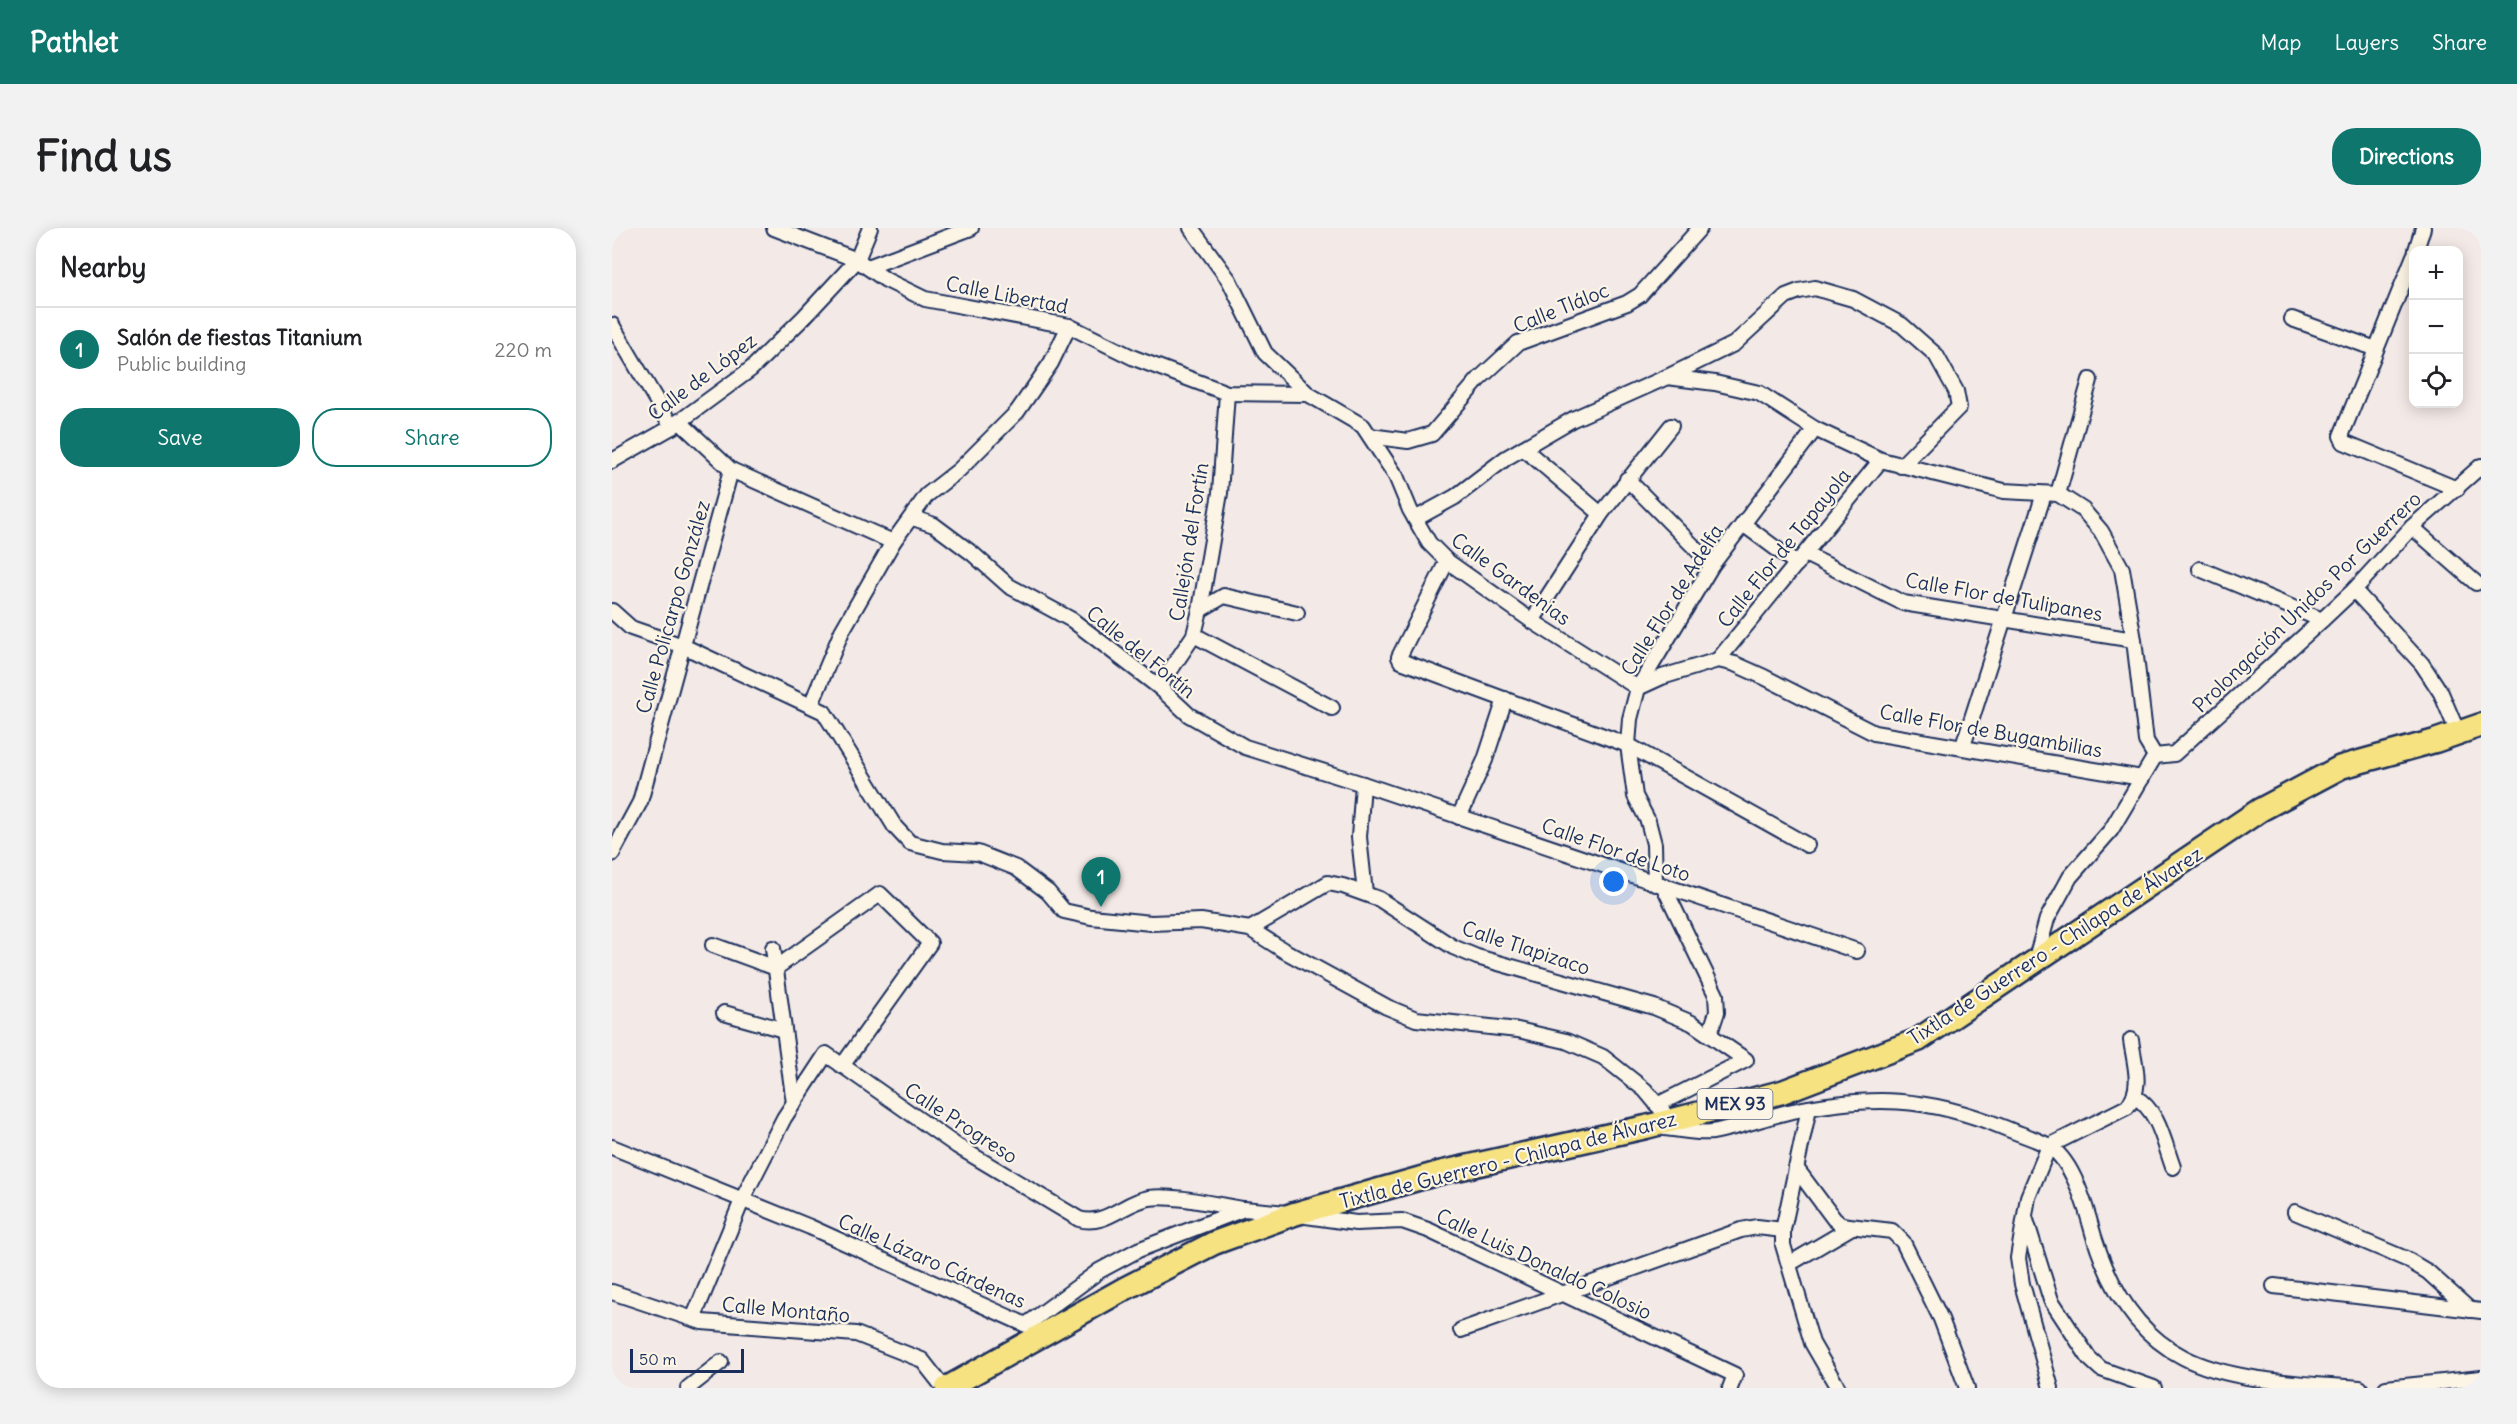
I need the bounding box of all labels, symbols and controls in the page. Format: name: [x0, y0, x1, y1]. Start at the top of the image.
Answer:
text: Pathlet: [30, 24, 119, 60]
text: Map: [2261, 29, 2301, 56]
text: Layers: [2334, 29, 2399, 56]
text: Share: [2432, 29, 2487, 56]
button: Directions: [2332, 128, 2481, 185]
text: Find us: [36, 130, 172, 182]
map controls: [2409, 246, 2463, 408]
button: +: [2409, 246, 2463, 300]
text: Nearby: [60, 251, 146, 284]
street label: Calle Libertad: [944, 270, 1071, 319]
street label: Calle Tláloc: [1509, 277, 1612, 338]
button: −: [2409, 300, 2463, 354]
text: Salón de fiestas Titanium: [117, 323, 362, 351]
street label: Calle de López: [642, 328, 761, 426]
text: 1: [76, 337, 83, 362]
text: 220 m: [495, 337, 552, 362]
text: Public building: [117, 351, 246, 376]
button: locate: [2409, 354, 2463, 408]
button: Save: [60, 408, 300, 467]
button: Share: [312, 408, 552, 467]
street label: Callejón del Fortín: [1164, 461, 1213, 623]
street label: Calle Flor de Tapayola: [1712, 463, 1856, 632]
street label: Prolongación Unidos Por Guerrero: [2187, 486, 2426, 718]
street label: Calle Policarpo González: [630, 497, 715, 716]
street label: Calle Flor de Adelfa: [1615, 520, 1728, 680]
street label: Calle Gardenias: [1447, 527, 1576, 630]
street label: Calle Flor de Tulipanes: [1903, 567, 2105, 626]
street label: Calle del Fortín: [1082, 600, 1201, 703]
street label: Calle Flor de Bugambilias: [1878, 699, 2104, 762]
street label: Calle Flor de Loto: [1538, 812, 1694, 887]
street label: Tixtla de Guerrero - Chilapa de Álvarez: [1903, 841, 2207, 1050]
pin: 1: [1082, 858, 1120, 907]
your location: [1599, 867, 1628, 896]
street label: Calle Tlapizaco: [1459, 915, 1593, 980]
street label: Calle Progreso: [900, 1077, 1023, 1168]
road number: MEX 93: [1698, 1089, 1772, 1119]
street label: Tixtla de Guerrero - Chilapa de Álvarez: [1337, 1106, 1679, 1214]
street label: Calle Luis Donaldo Colosio: [1432, 1203, 1656, 1325]
street label: Calle Lázaro Cárdenas: [834, 1208, 1030, 1313]
street label: Calle Montaño: [721, 1291, 851, 1328]
scale bar: [630, 1346, 744, 1374]
text: 50 m: [639, 1349, 677, 1369]

